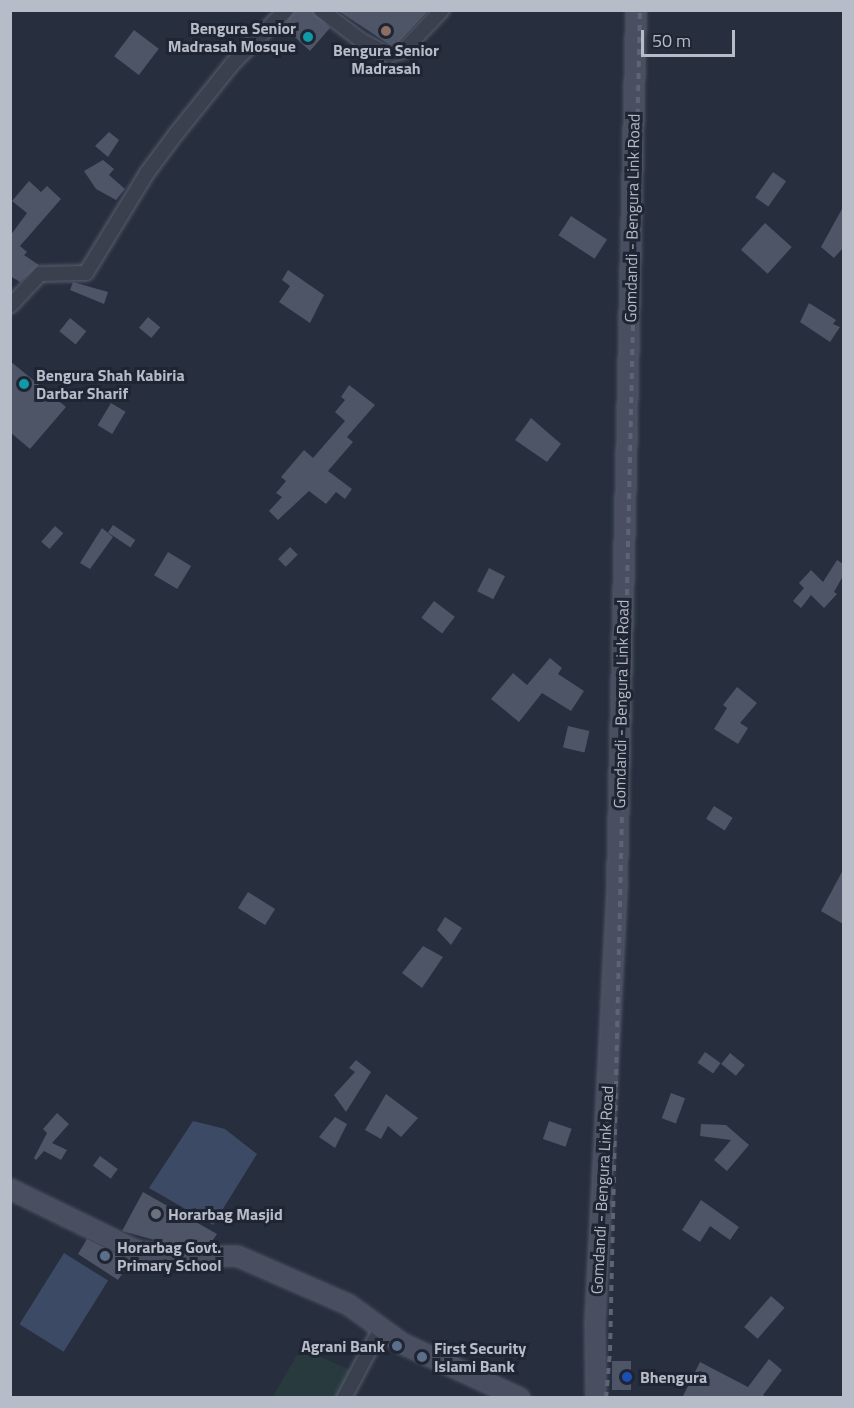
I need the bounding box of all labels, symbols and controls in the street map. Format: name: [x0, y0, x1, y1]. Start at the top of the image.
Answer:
place label: Bengura Senior Madrasah Mosque: [168, 18, 296, 56]
scale bar: [644, 18, 738, 56]
marker: Bengura Senior Madrasah: [379, 24, 393, 38]
text: 50 m: [652, 27, 691, 54]
marker: Bengura Senior Madrasah Mosque: [301, 30, 315, 44]
place label: Bengura Senior Madrasah: [333, 40, 439, 78]
street label: Gomdandi - Bengura Link Road: [621, 114, 643, 322]
place label: Bengura Shah Kabiria Darbar Sharif: [36, 365, 185, 403]
marker: Bengura Shah Kabiria Darbar Sharif: [17, 377, 31, 391]
street label: Gomdandi - Bengura Link Road: [610, 600, 632, 808]
street label: Gomdandi - Bengura Link Road: [587, 1085, 617, 1295]
place label: Horarbag Masjid: [168, 1204, 283, 1224]
marker: Horarbag Masjid: [149, 1207, 163, 1221]
place label: Horarbag Govt. Primary School: [117, 1237, 222, 1275]
marker: Horarbag Govt. Primary School: [98, 1249, 112, 1263]
place label: Agrani Bank: [301, 1336, 385, 1356]
place label: First Security Islami Bank: [434, 1338, 526, 1376]
marker: Agrani Bank: [390, 1339, 404, 1353]
marker: First Security Islami Bank: [415, 1350, 429, 1364]
place label: Bhengura: [640, 1367, 707, 1387]
marker: Bhengura: [618, 1368, 636, 1386]

